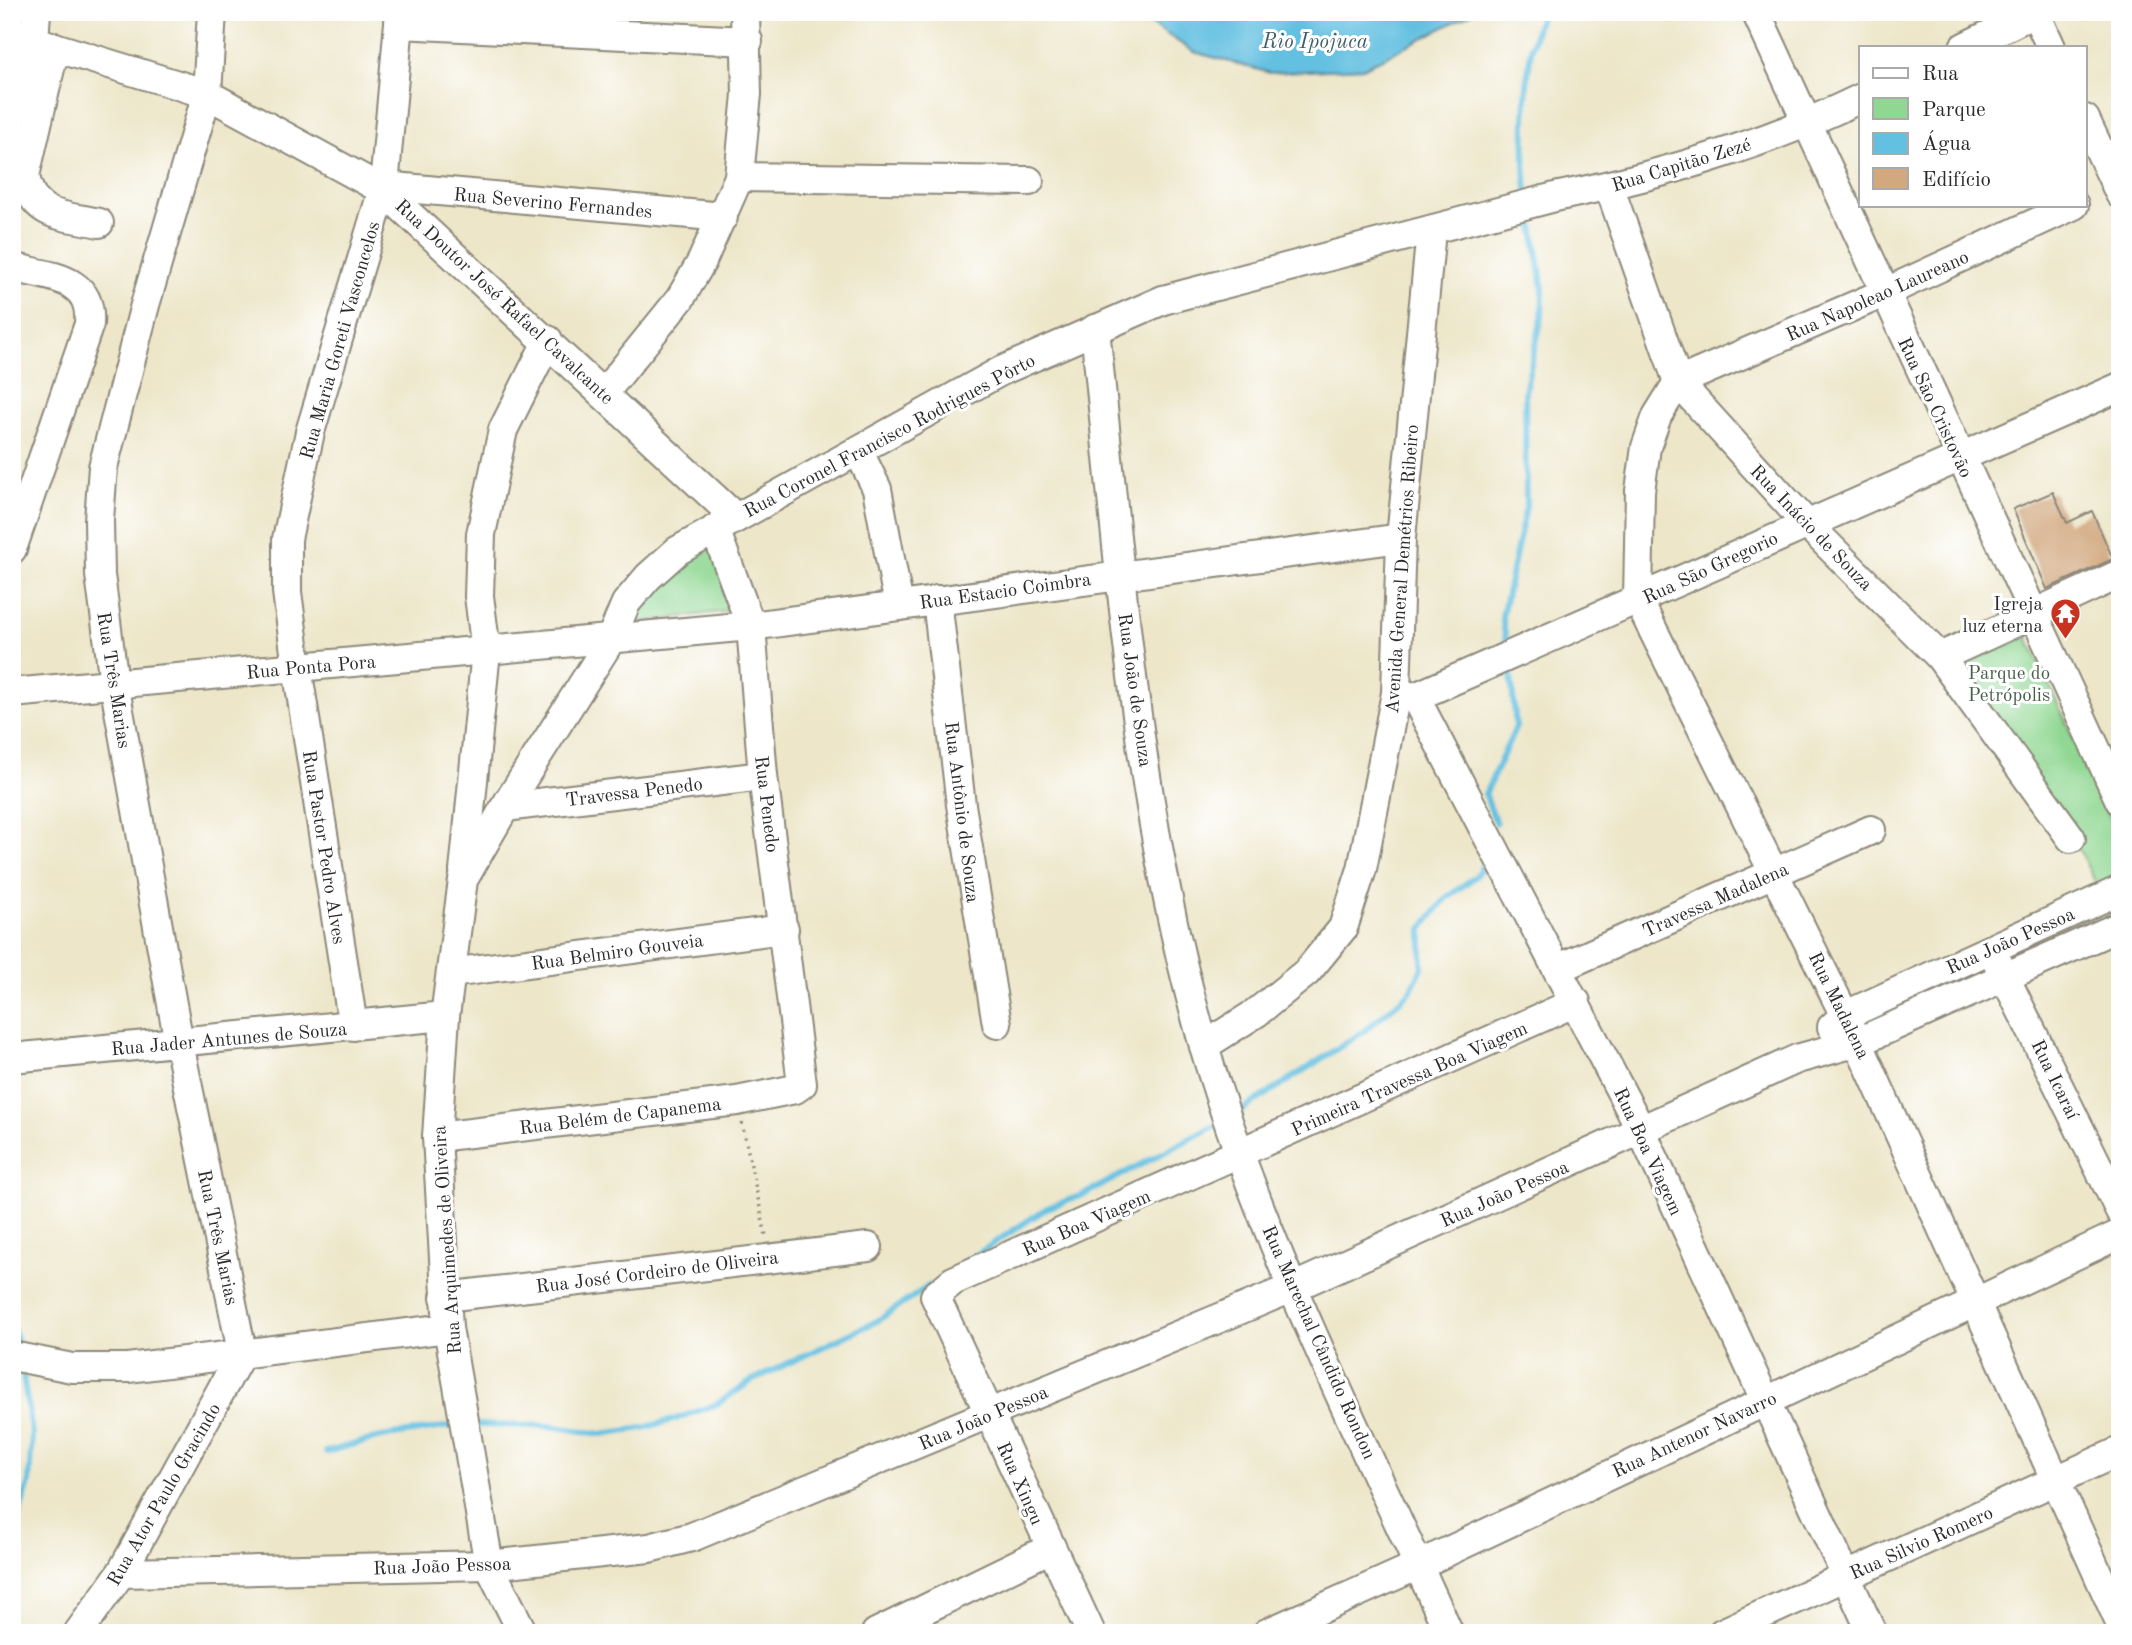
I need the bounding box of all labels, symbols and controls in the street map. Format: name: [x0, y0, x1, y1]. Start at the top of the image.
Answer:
water label: Rio Ipojuca: [1261, 32, 1368, 53]
legend: [1859, 46, 2086, 206]
text: Rua: [1922, 64, 1959, 85]
text: Parque: [1922, 100, 1986, 121]
text: Água: [1922, 130, 1971, 155]
street label: Rua Capitão Zezé: [1610, 136, 1754, 197]
text: Edifício: [1922, 170, 1991, 191]
street label: Rua Severino Fernandes: [453, 186, 653, 223]
street label: Rua Doutor José Rafael Cavalcante: [391, 197, 616, 409]
street label: Rua Maria Goreti Vasconcelos: [298, 219, 385, 462]
street label: Rua Napoleao Laureano: [1784, 248, 1972, 346]
street label: Rua São Cristovão: [1893, 335, 1975, 481]
street label: Rua Coronel Francisco Rodrigues Pôrto: [741, 352, 1039, 522]
street label: Avenida General Demétrios Ribeiro: [1384, 424, 1423, 714]
street label: Rua Inácio de Souza: [1745, 462, 1875, 596]
street label: Rua São Gregorio: [1641, 530, 1782, 609]
street label: Rua Estacio Coimbra: [918, 571, 1093, 614]
place label: Igreja luz eterna: [1962, 596, 2044, 637]
temple icon: Igreja luz eterna: [2049, 597, 2083, 641]
street label: Rua Três Marias: [92, 611, 133, 750]
street label: Rua João de Souza: [1113, 612, 1154, 769]
street label: Rua Ponta Pora: [246, 653, 377, 684]
park label: Parque do Petrópolis: [1968, 665, 2050, 706]
street label: Rua Antônio de Souza: [940, 721, 981, 905]
street label: Rua Pastor Pedro Alves: [298, 749, 347, 946]
street label: Rua Penedo: [750, 755, 781, 854]
street label: Travessa Penedo: [565, 776, 704, 811]
street label: Travessa Madalena: [1640, 860, 1792, 942]
street label: Rua João Pessoa: [1944, 905, 2079, 979]
street label: Rua Belmiro Gouveia: [530, 932, 705, 975]
street label: Rua Madalena: [1804, 950, 1872, 1063]
street label: Primeira Travessa Boa Viagem: [1289, 1020, 1531, 1141]
street label: Rua Jader Antunes de Souza: [110, 1021, 349, 1060]
street label: Rua Icaraí: [2026, 1037, 2082, 1124]
street label: Rua Boa Viagem: [1609, 1085, 1685, 1219]
street label: Rua Belém de Capanema: [518, 1096, 723, 1139]
street label: Rua Arquimedes de Oliveira: [431, 1124, 466, 1355]
street label: Rua João Pessoa: [1438, 1158, 1573, 1232]
street label: Rua Três Marias: [193, 1168, 240, 1307]
street label: Rua Boa Viagem: [1020, 1188, 1154, 1261]
street label: Rua Marechal Cândido Rondon: [1257, 1223, 1378, 1463]
street label: Rua José Cordeiro de Oliveira: [535, 1249, 780, 1298]
street label: Rua João Pessoa: [917, 1383, 1052, 1455]
street label: Rua Antenor Navarro: [1610, 1390, 1780, 1483]
street label: Rua Ator Paulo Gracindo: [105, 1401, 225, 1590]
street label: Rua Xingu: [992, 1440, 1045, 1528]
street label: Rua Silvio Romero: [1848, 1504, 1996, 1584]
street label: Rua João Pessoa: [373, 1556, 512, 1579]

